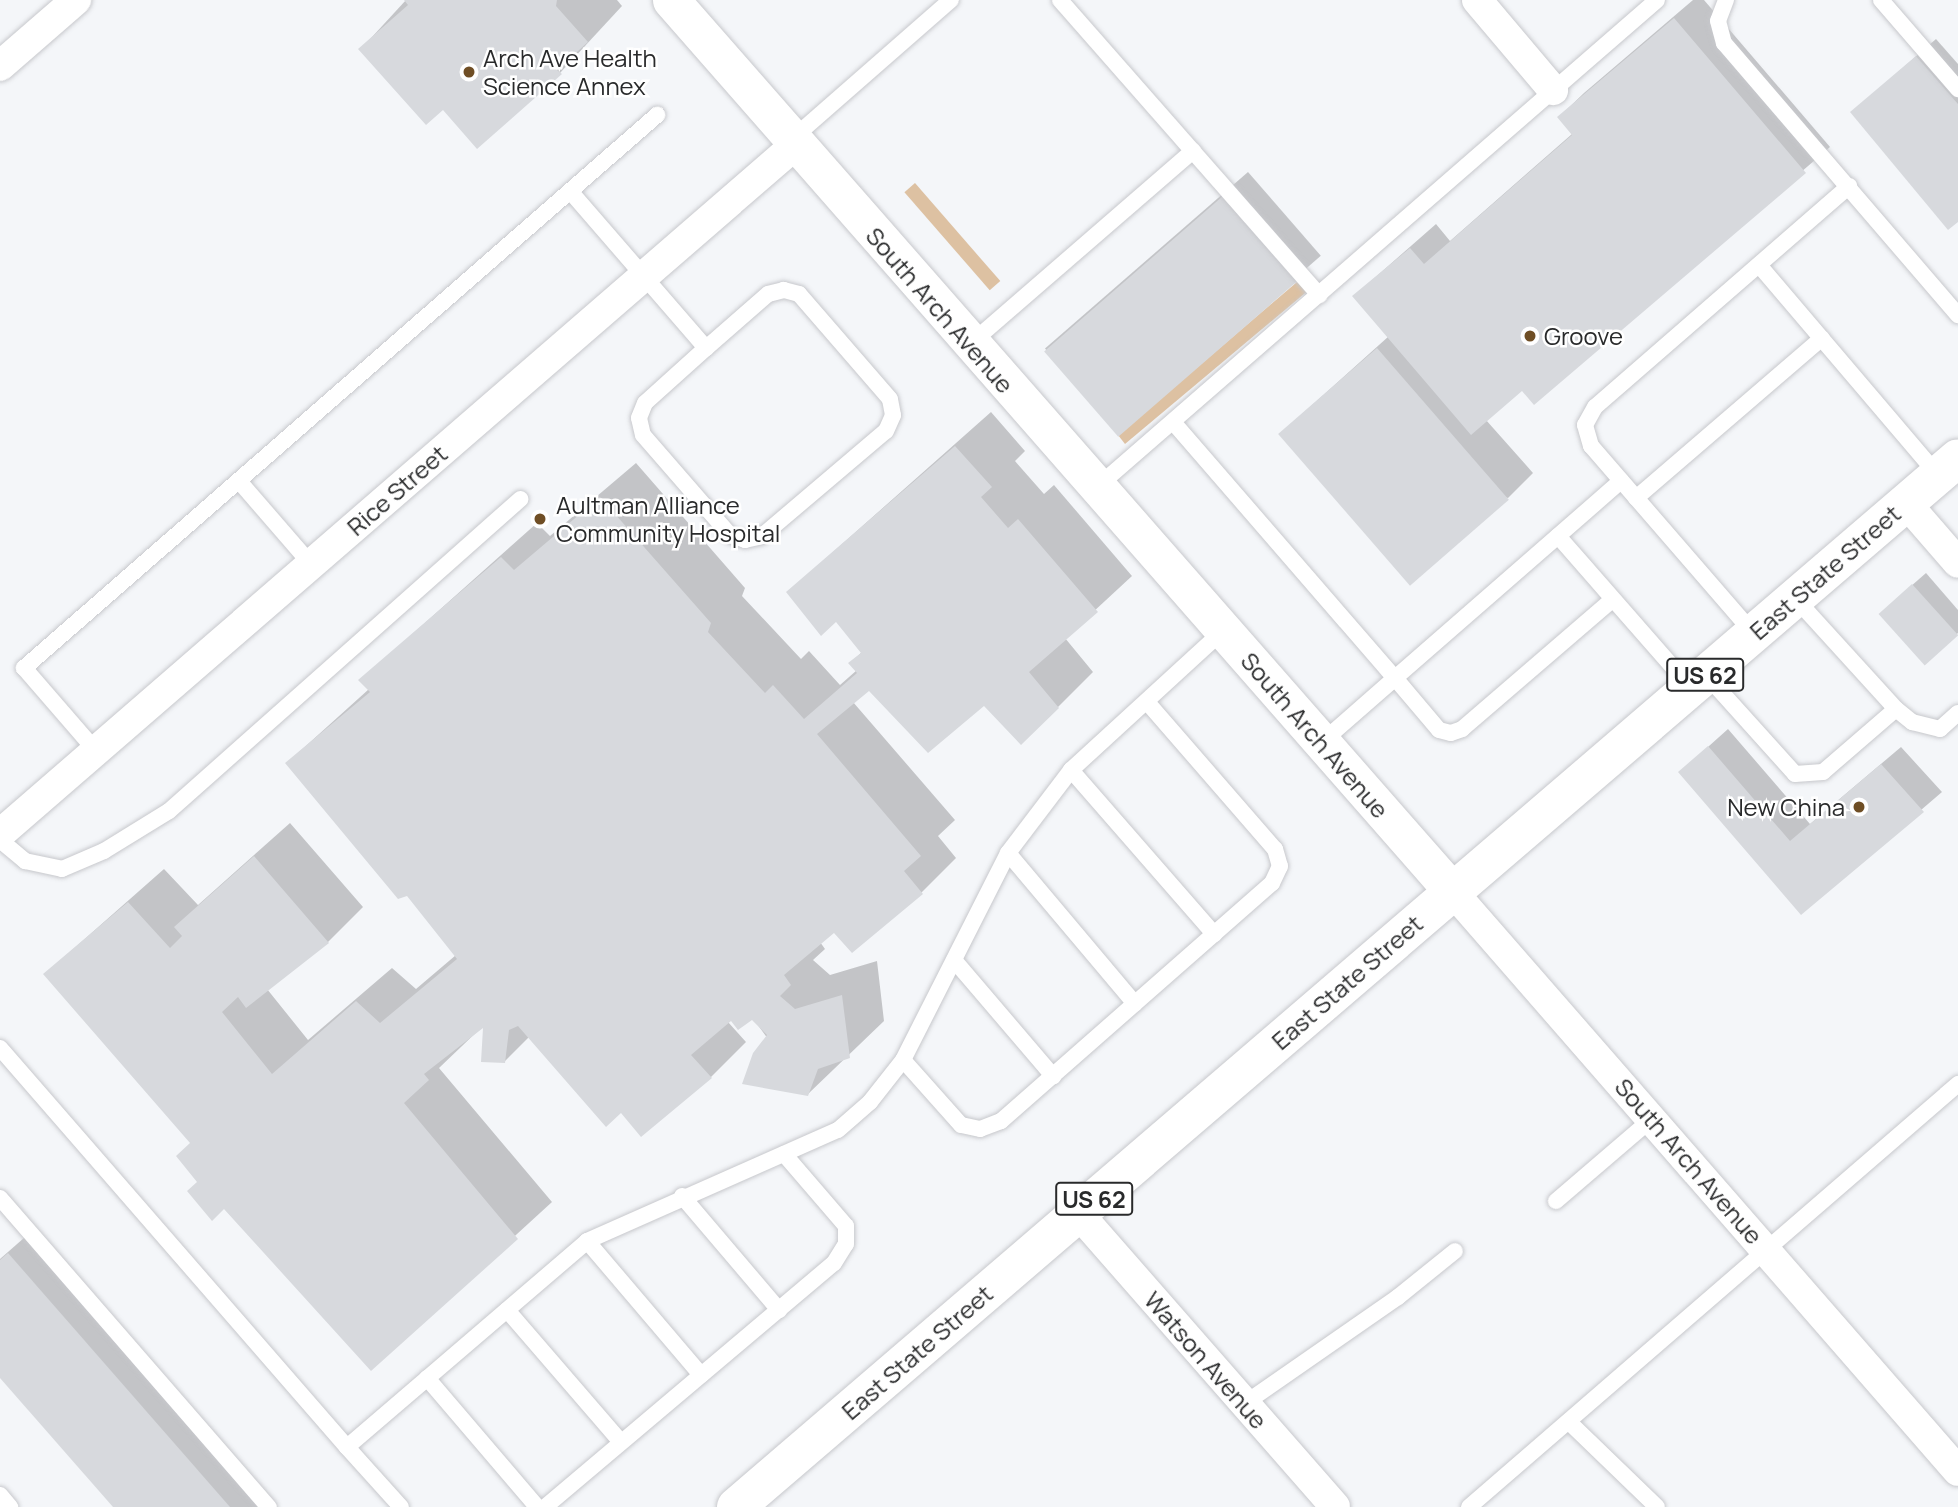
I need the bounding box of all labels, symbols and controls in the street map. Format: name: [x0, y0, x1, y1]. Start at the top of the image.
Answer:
place label: Arch Ave Health Science Annex: [483, 44, 657, 100]
marker: Arch Ave Health Science Annex: [461, 64, 477, 80]
street label: South Arch Avenue: [860, 221, 1020, 399]
place label: Groove: [1544, 322, 1623, 350]
marker: Groove: [1522, 328, 1538, 344]
street label: Rice Street: [341, 439, 453, 541]
place label: Aultman Alliance Community Hospital: [556, 491, 780, 547]
street label: East State Street: [1744, 499, 1906, 645]
marker: Aultman Alliance Community Hospital: [530, 509, 550, 529]
street label: South Arch Avenue: [1235, 646, 1395, 824]
road number: US 62: [1665, 656, 1745, 694]
place label: New China: [1727, 793, 1845, 821]
marker: New China: [1851, 799, 1867, 815]
street label: East State Street: [1266, 909, 1428, 1055]
street label: South Arch Avenue: [1609, 1072, 1769, 1250]
road number: US 62: [1054, 1180, 1134, 1218]
street label: East State Street: [836, 1279, 998, 1425]
street label: Watson Avenue: [1139, 1286, 1273, 1434]

